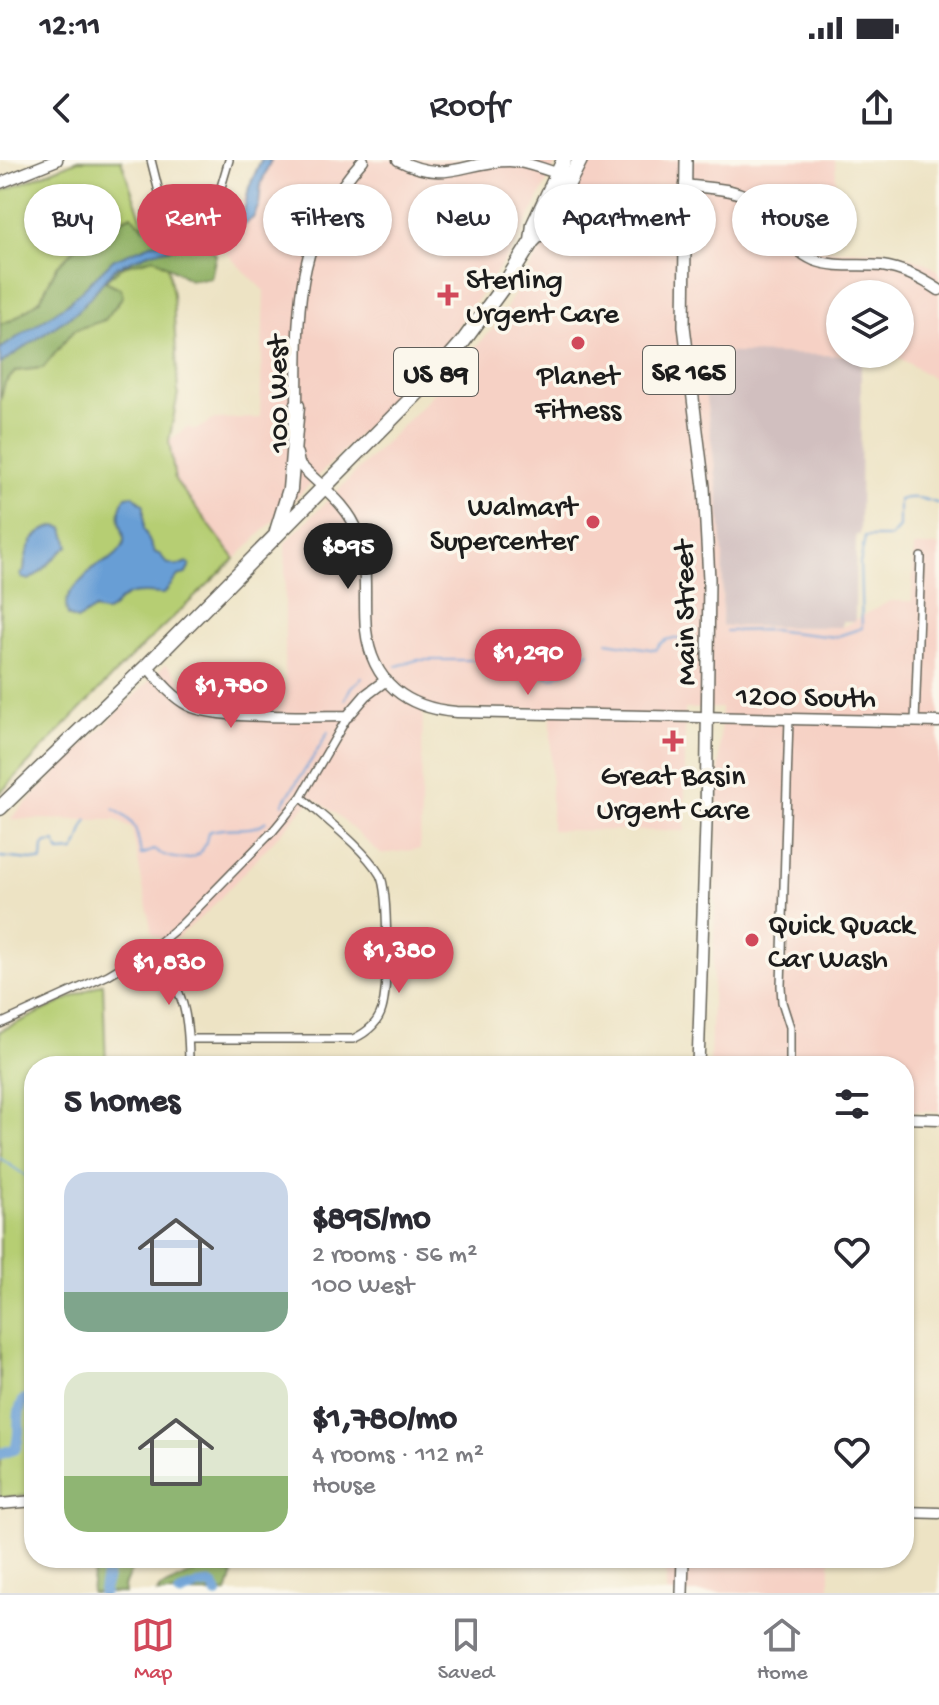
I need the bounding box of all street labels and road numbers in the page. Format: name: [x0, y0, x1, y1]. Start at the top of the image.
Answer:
street label: 100 West: [262, 332, 299, 454]
road number: SR 165: [643, 346, 735, 394]
road number: US 89: [394, 348, 478, 396]
street label: Main Street: [669, 537, 706, 686]
street label: 1200 South: [735, 681, 876, 718]

